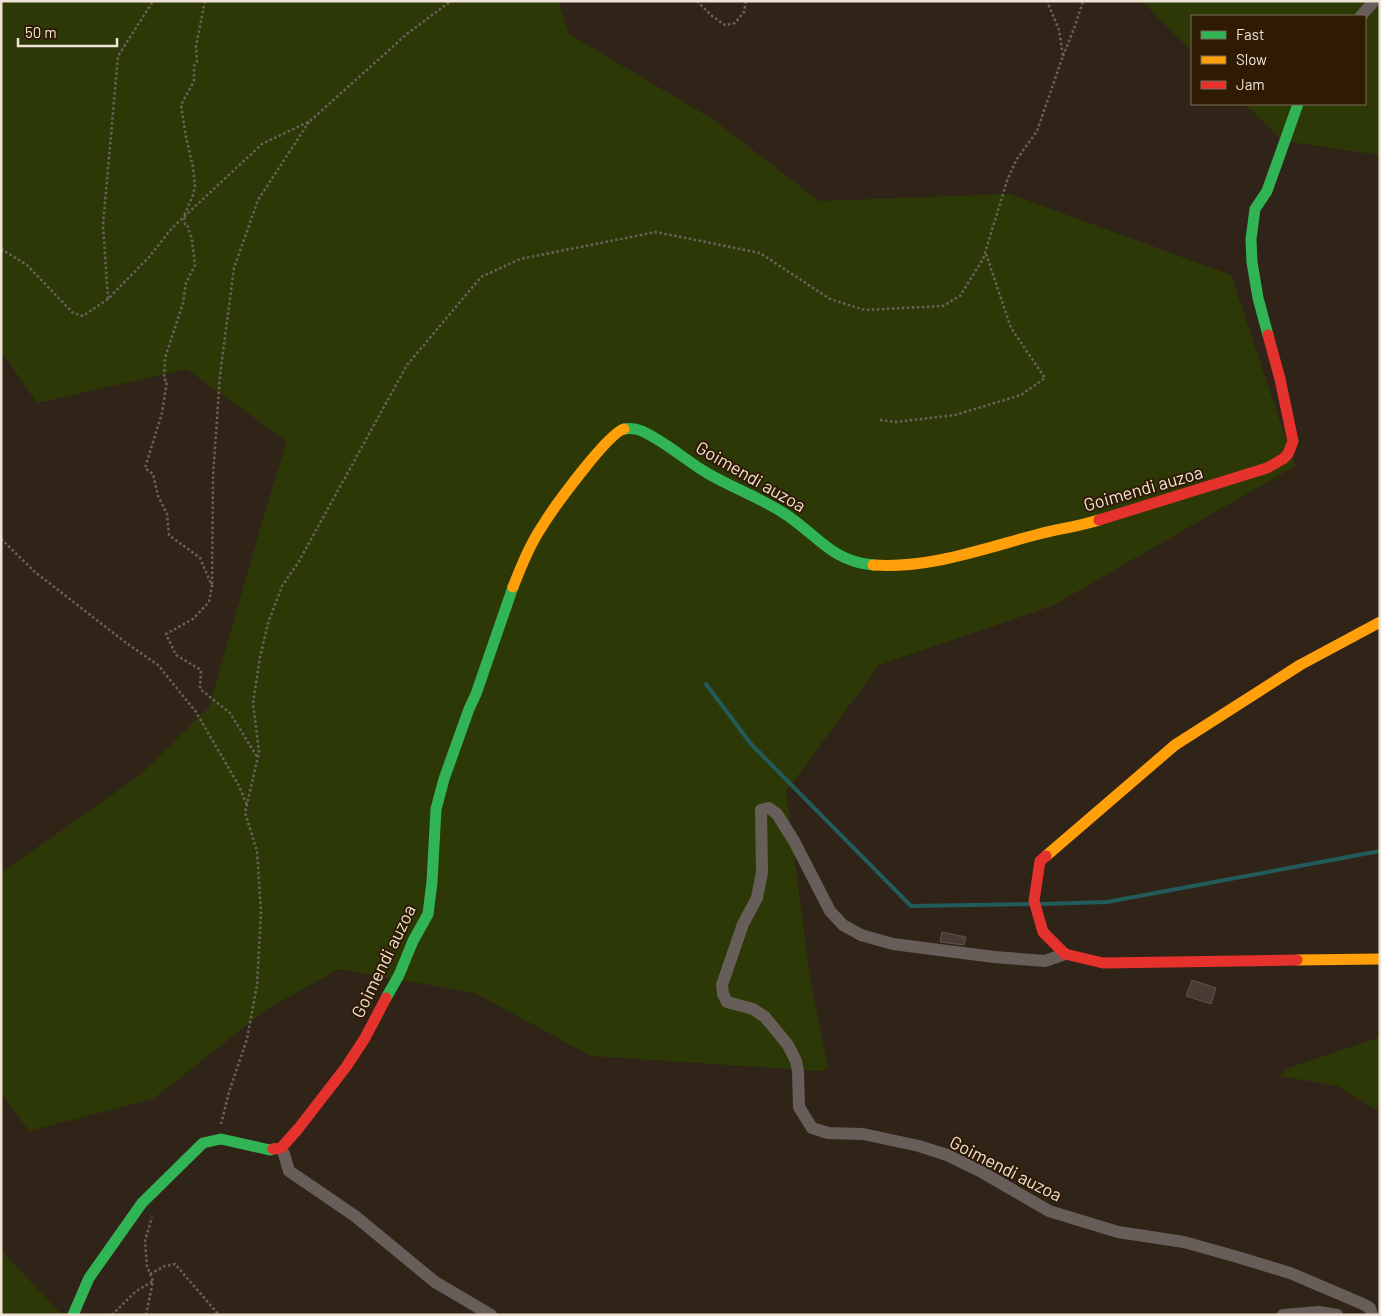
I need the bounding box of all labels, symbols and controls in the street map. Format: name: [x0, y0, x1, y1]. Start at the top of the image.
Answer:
scale bar: [18, 15, 116, 47]
legend: [1191, 15, 1366, 105]
text: 50 m: [25, 23, 57, 41]
text: Fast: [1236, 25, 1264, 43]
text: Slow: [1236, 50, 1267, 68]
text: Jam: [1236, 75, 1265, 93]
street label: Goimendi auzoa: [692, 436, 810, 516]
street label: Goimendi auzoa: [1081, 460, 1205, 516]
street label: Goimendi auzoa: [346, 901, 420, 1021]
street label: Goimendi auzoa: [946, 1130, 1066, 1206]

